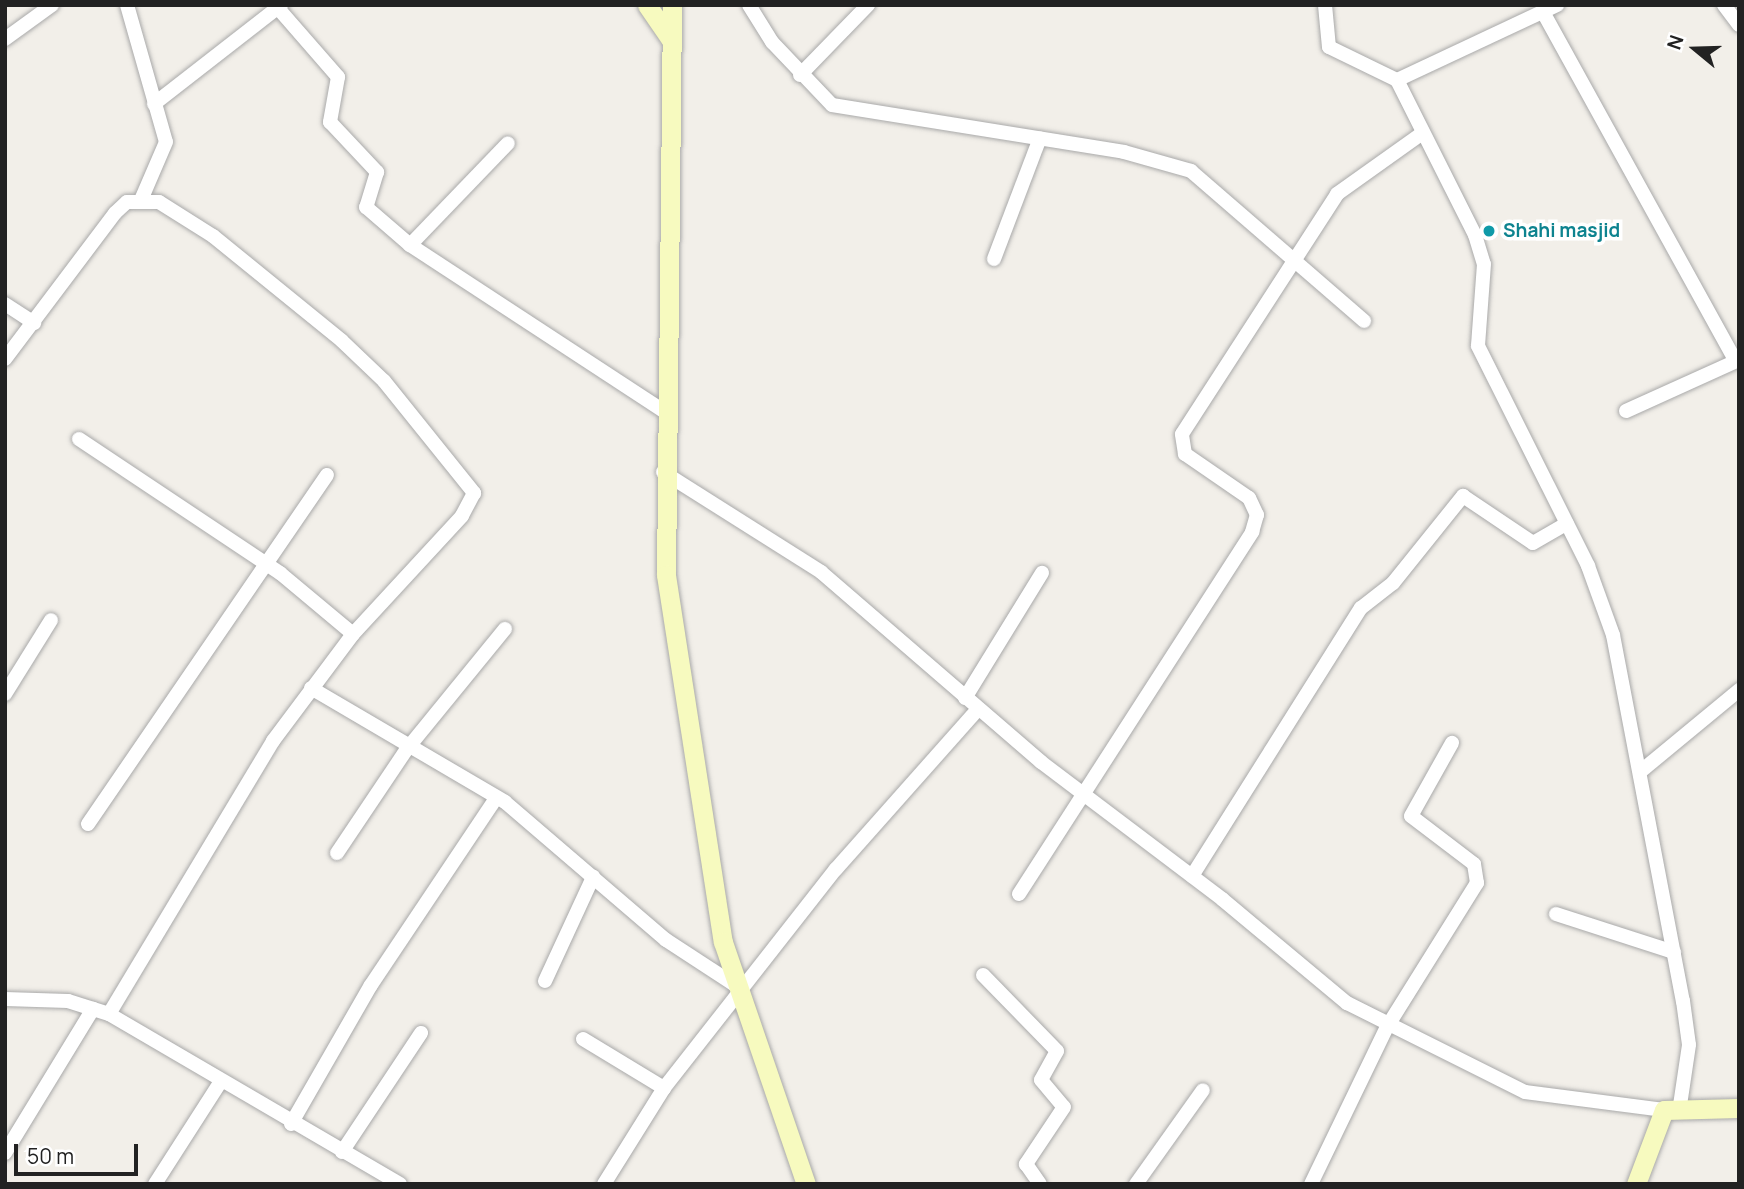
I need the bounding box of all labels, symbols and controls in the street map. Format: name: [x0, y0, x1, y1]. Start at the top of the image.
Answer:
north arrow: [1660, 14, 1730, 84]
text: N: [1661, 31, 1690, 53]
place label: Shahi masjid: [1503, 220, 1620, 242]
marker: Shahi masjid: [1481, 223, 1497, 239]
scale bar: [18, 1130, 142, 1174]
text: 50 m: [27, 1142, 74, 1170]

